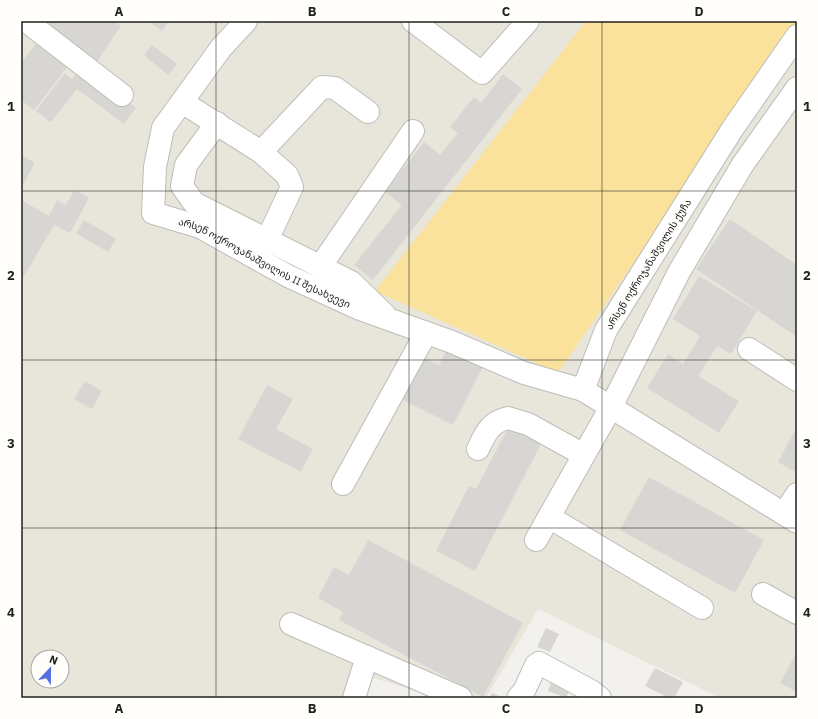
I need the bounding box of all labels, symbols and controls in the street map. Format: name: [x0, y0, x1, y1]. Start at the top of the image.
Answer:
text: A: [115, 3, 124, 20]
text: B: [308, 3, 317, 20]
text: C: [502, 3, 511, 20]
text: D: [694, 3, 704, 20]
text: 1: [7, 98, 15, 115]
text: 1: [803, 98, 811, 115]
street label: არსენ ოქროჯანაშვილის ქუჩა: [603, 196, 694, 332]
street label: არსენ ოქროჯანაშვილის II შესახვევი: [177, 215, 353, 311]
text: 2: [7, 267, 15, 284]
text: 2: [803, 267, 811, 284]
text: 3: [7, 435, 15, 452]
text: 3: [803, 435, 811, 452]
text: 4: [7, 604, 15, 621]
text: 4: [803, 604, 811, 621]
north arrow: [30, 649, 70, 689]
text: N: [47, 652, 60, 668]
text: A: [115, 700, 124, 717]
text: B: [308, 700, 317, 717]
text: C: [502, 700, 511, 717]
text: D: [694, 700, 704, 717]

